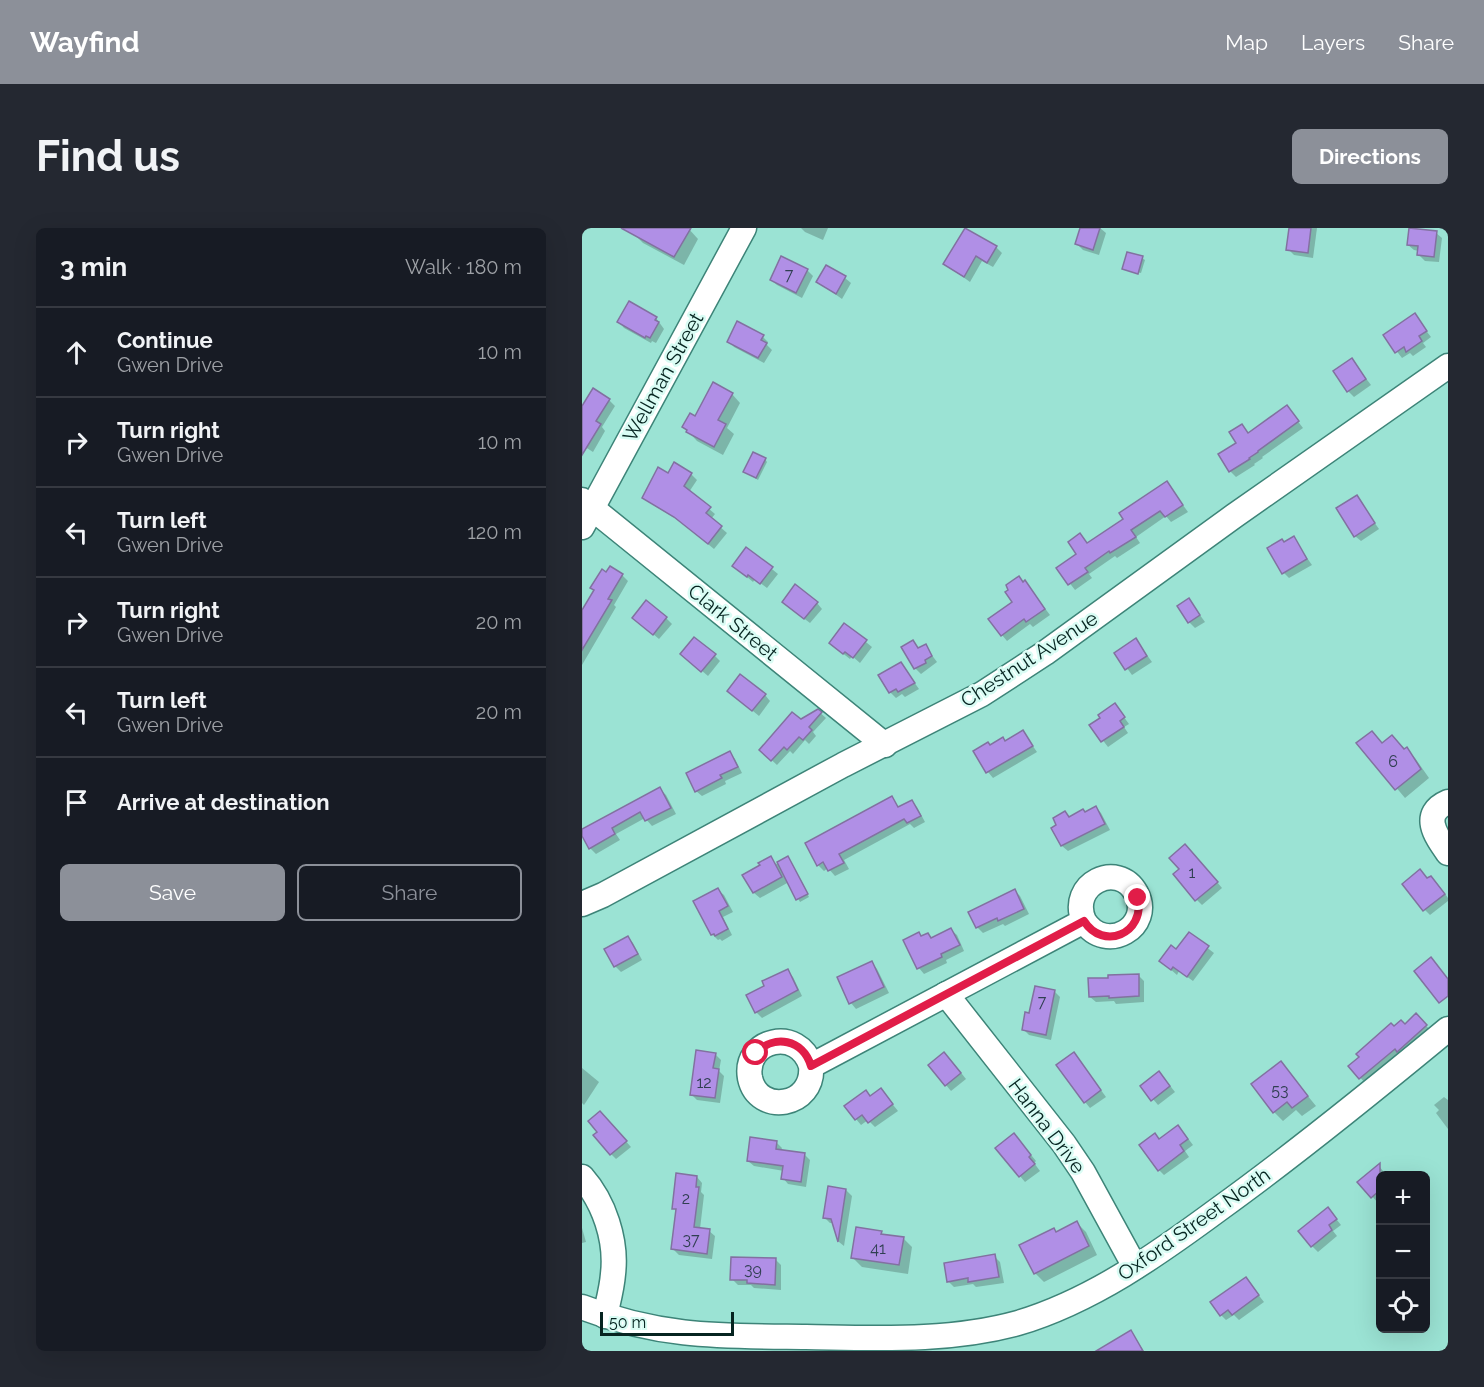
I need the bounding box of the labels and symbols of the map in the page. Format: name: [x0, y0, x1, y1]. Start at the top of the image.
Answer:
house number: 7: [785, 265, 794, 284]
street label: Wellman Street: [618, 308, 708, 446]
street label: Clark Street: [683, 579, 783, 666]
street label: Chestnut Avenue: [956, 606, 1102, 712]
house number: 6: [1388, 752, 1398, 771]
house number: 1: [1189, 863, 1196, 882]
route end: [1124, 884, 1150, 910]
house number: 7: [1038, 992, 1047, 1011]
route start: [742, 1039, 768, 1065]
house number: 12: [696, 1073, 712, 1092]
street label: Hanna Drive: [1004, 1074, 1091, 1178]
house number: 53: [1271, 1081, 1289, 1100]
street label: Oxford Street North: [1113, 1162, 1275, 1286]
house number: 2: [682, 1189, 690, 1208]
house number: 37: [682, 1230, 700, 1249]
house number: 41: [870, 1239, 886, 1258]
house number: 39: [744, 1260, 762, 1279]
scale bar: [600, 1309, 734, 1336]

